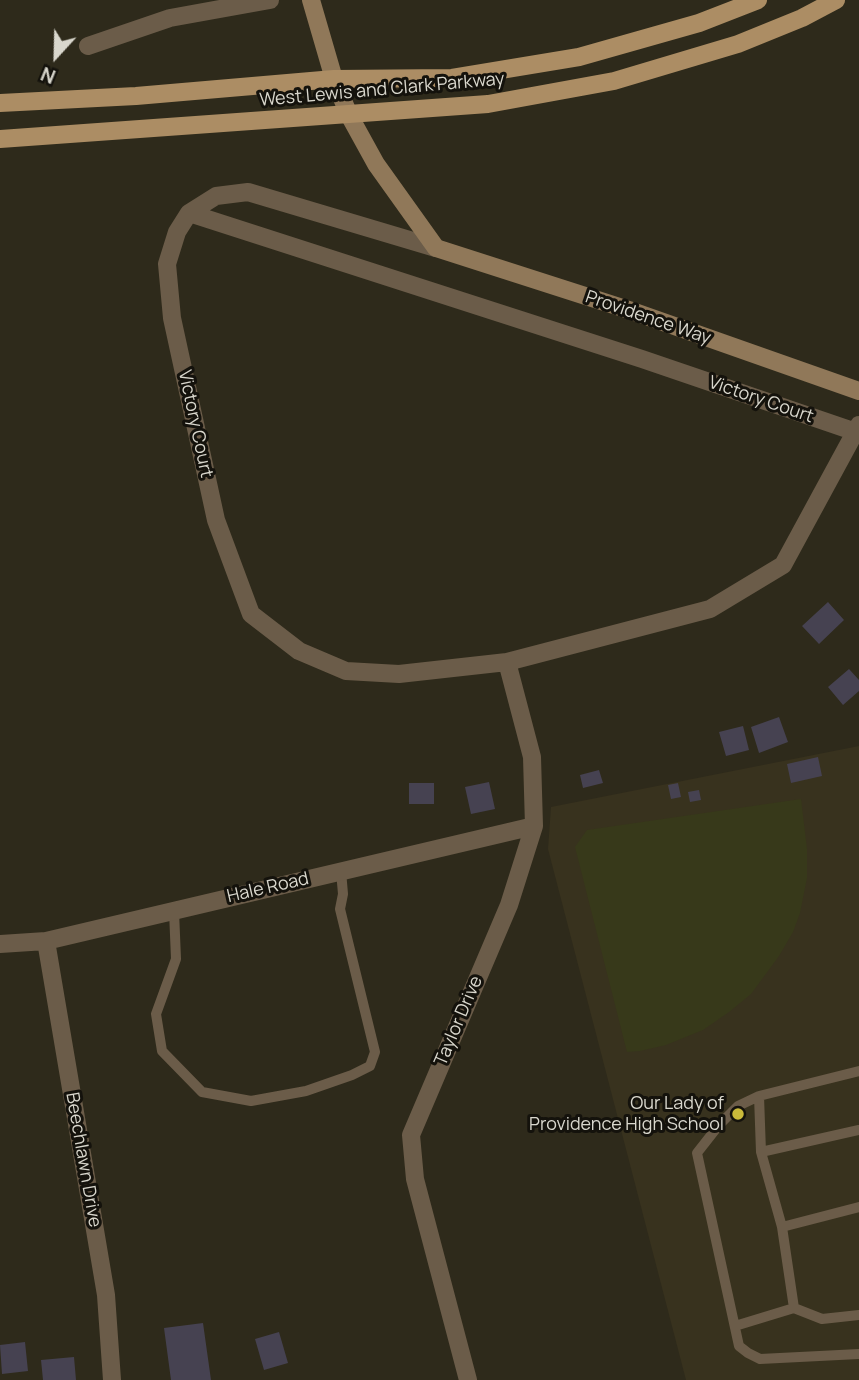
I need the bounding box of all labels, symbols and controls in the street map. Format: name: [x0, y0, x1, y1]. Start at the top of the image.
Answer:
north arrow: [21, 21, 91, 91]
text: N: [37, 61, 59, 90]
street label: West Lewis and Clark Parkway: [259, 69, 505, 111]
street label: Providence Way: [582, 286, 714, 350]
street label: Victory Court: [173, 368, 217, 480]
street label: Victory Court: [706, 372, 816, 428]
street label: Hale Road: [225, 868, 311, 908]
street label: Taylor Drive: [430, 973, 488, 1069]
street label: Beechlawn Drive: [60, 1091, 106, 1229]
place label: Our Lady of Providence High School: [529, 1093, 724, 1136]
marker: Our Lady of Providence High School: [730, 1106, 746, 1122]

